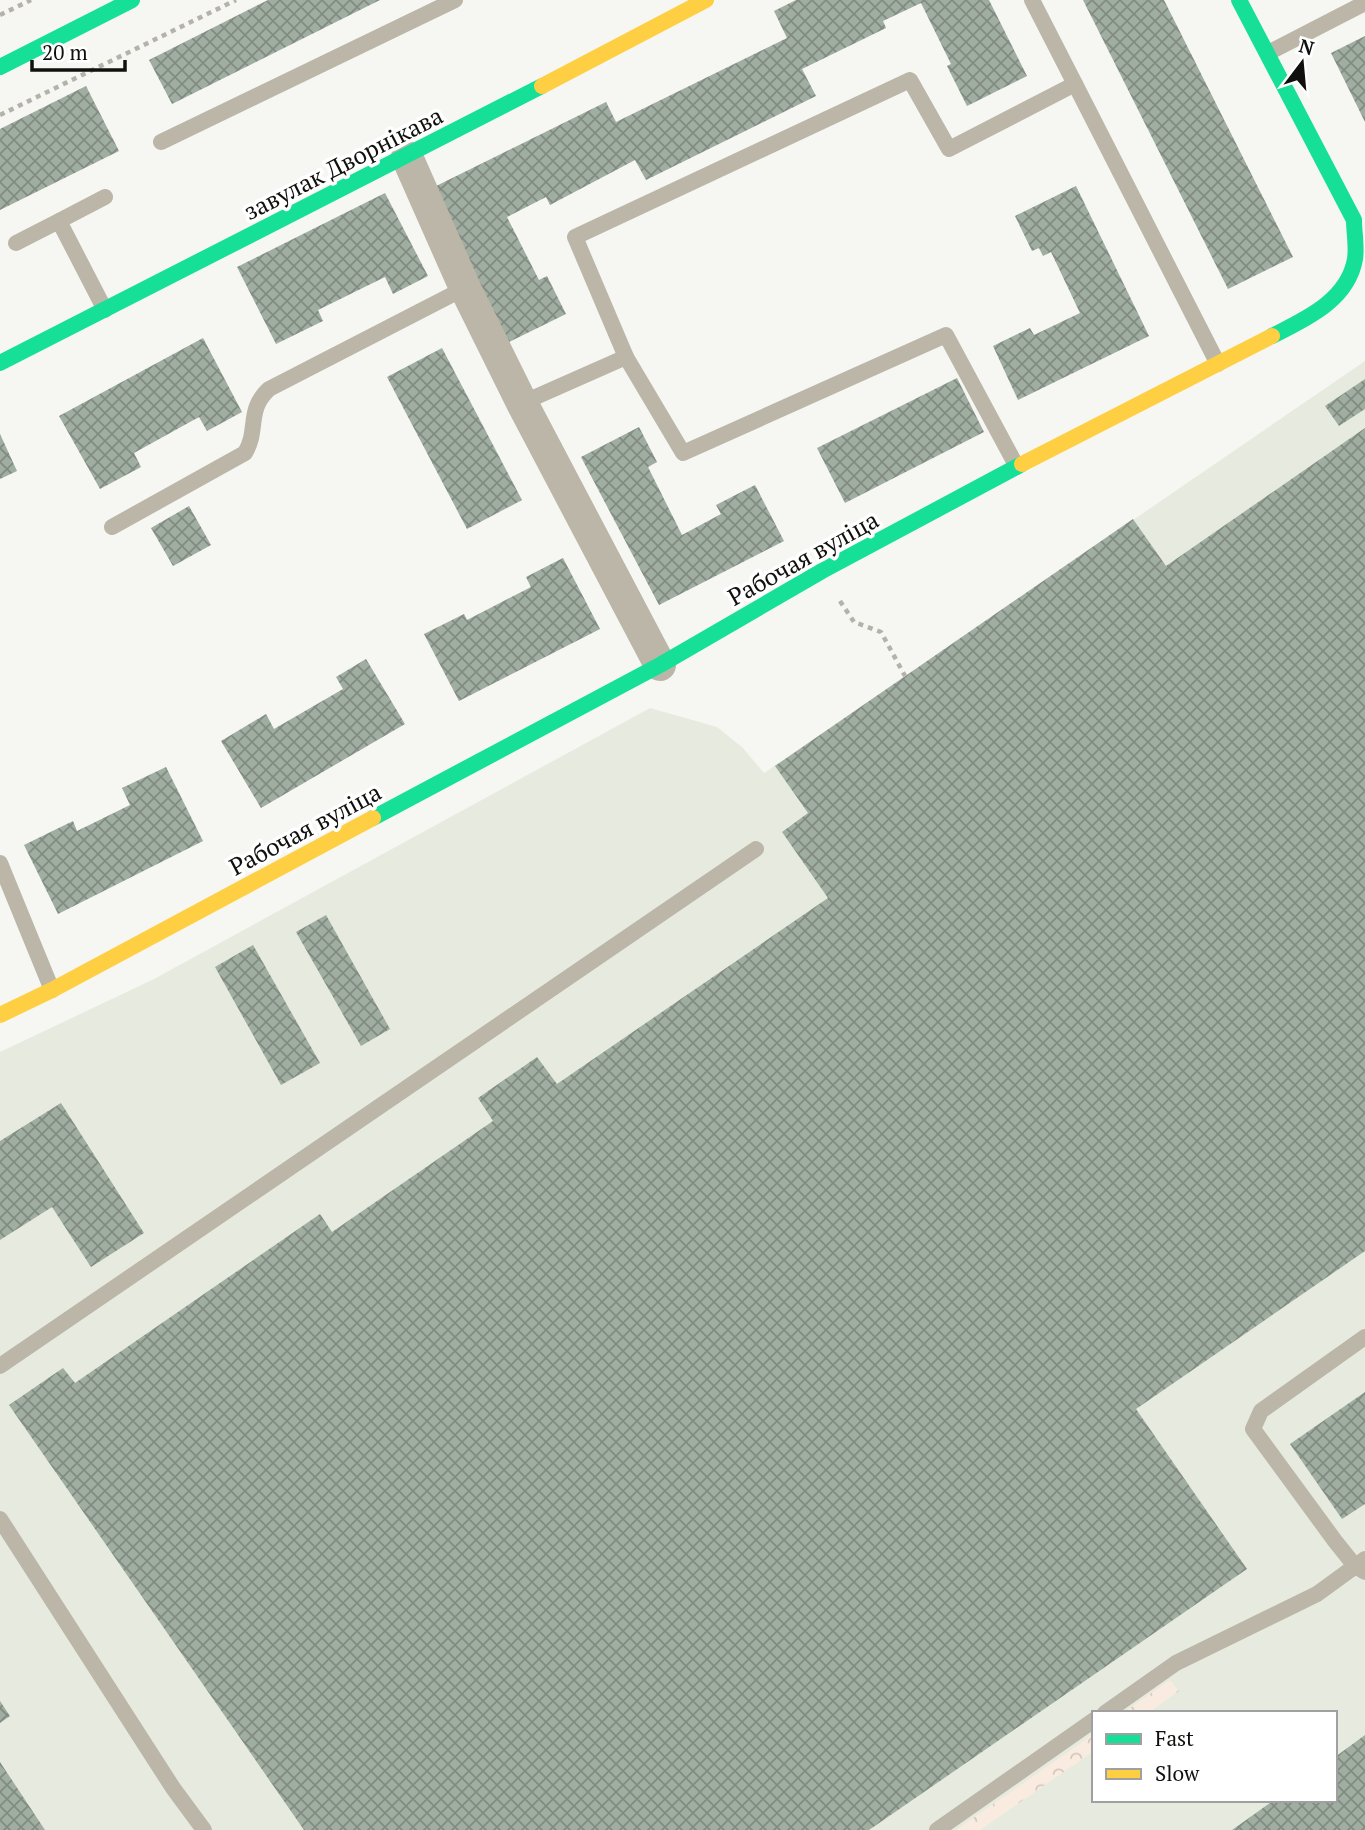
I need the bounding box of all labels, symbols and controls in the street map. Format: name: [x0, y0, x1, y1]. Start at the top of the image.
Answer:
scale bar: [32, 28, 124, 72]
north arrow: [1267, 28, 1337, 98]
text: N: [1296, 32, 1318, 60]
text: 20 m: [42, 38, 88, 66]
street label: завулак Дворнікава: [238, 99, 448, 227]
street label: Рабочая вуліца: [722, 503, 884, 613]
street label: Рабочая вуліца: [223, 776, 387, 882]
legend: [1092, 1711, 1337, 1802]
text: Fast: [1155, 1724, 1194, 1752]
text: Slow: [1155, 1759, 1200, 1787]

